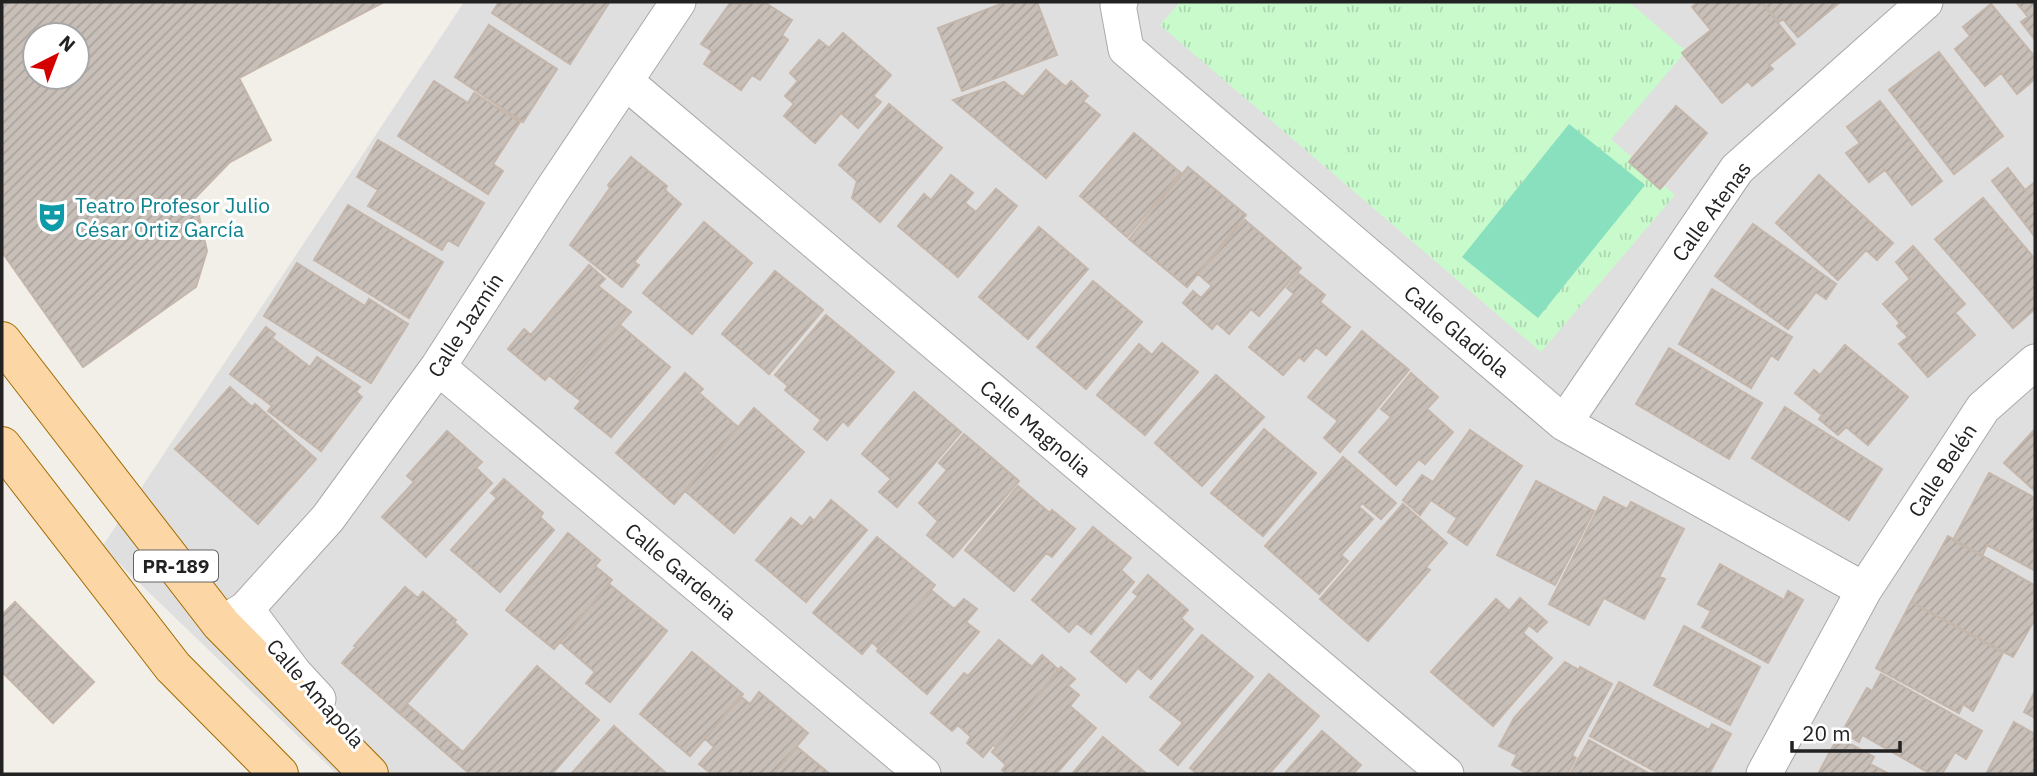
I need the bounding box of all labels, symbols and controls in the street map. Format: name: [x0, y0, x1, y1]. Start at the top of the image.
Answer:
north arrow: [21, 21, 91, 91]
text: N: [54, 30, 81, 57]
street label: Calle Atenas: [1665, 155, 1757, 267]
place label: Teatro Profesor Julio César Ortiz García: [75, 191, 270, 243]
theatre icon: Teatro Profesor Julio César Ortiz García: [35, 200, 69, 234]
street label: Calle Jazmín: [421, 267, 509, 383]
street label: Calle Gladiola: [1398, 279, 1516, 383]
street label: Calle Magnolia: [974, 373, 1098, 483]
street label: Calle Belén: [1901, 418, 1983, 522]
street label: Calle Gardenia: [619, 516, 743, 626]
road number: PR-189: [134, 551, 218, 582]
street label: Calle Amapola: [261, 633, 371, 753]
scale bar: [1792, 710, 1900, 754]
text: 20 m: [1802, 719, 1851, 747]

